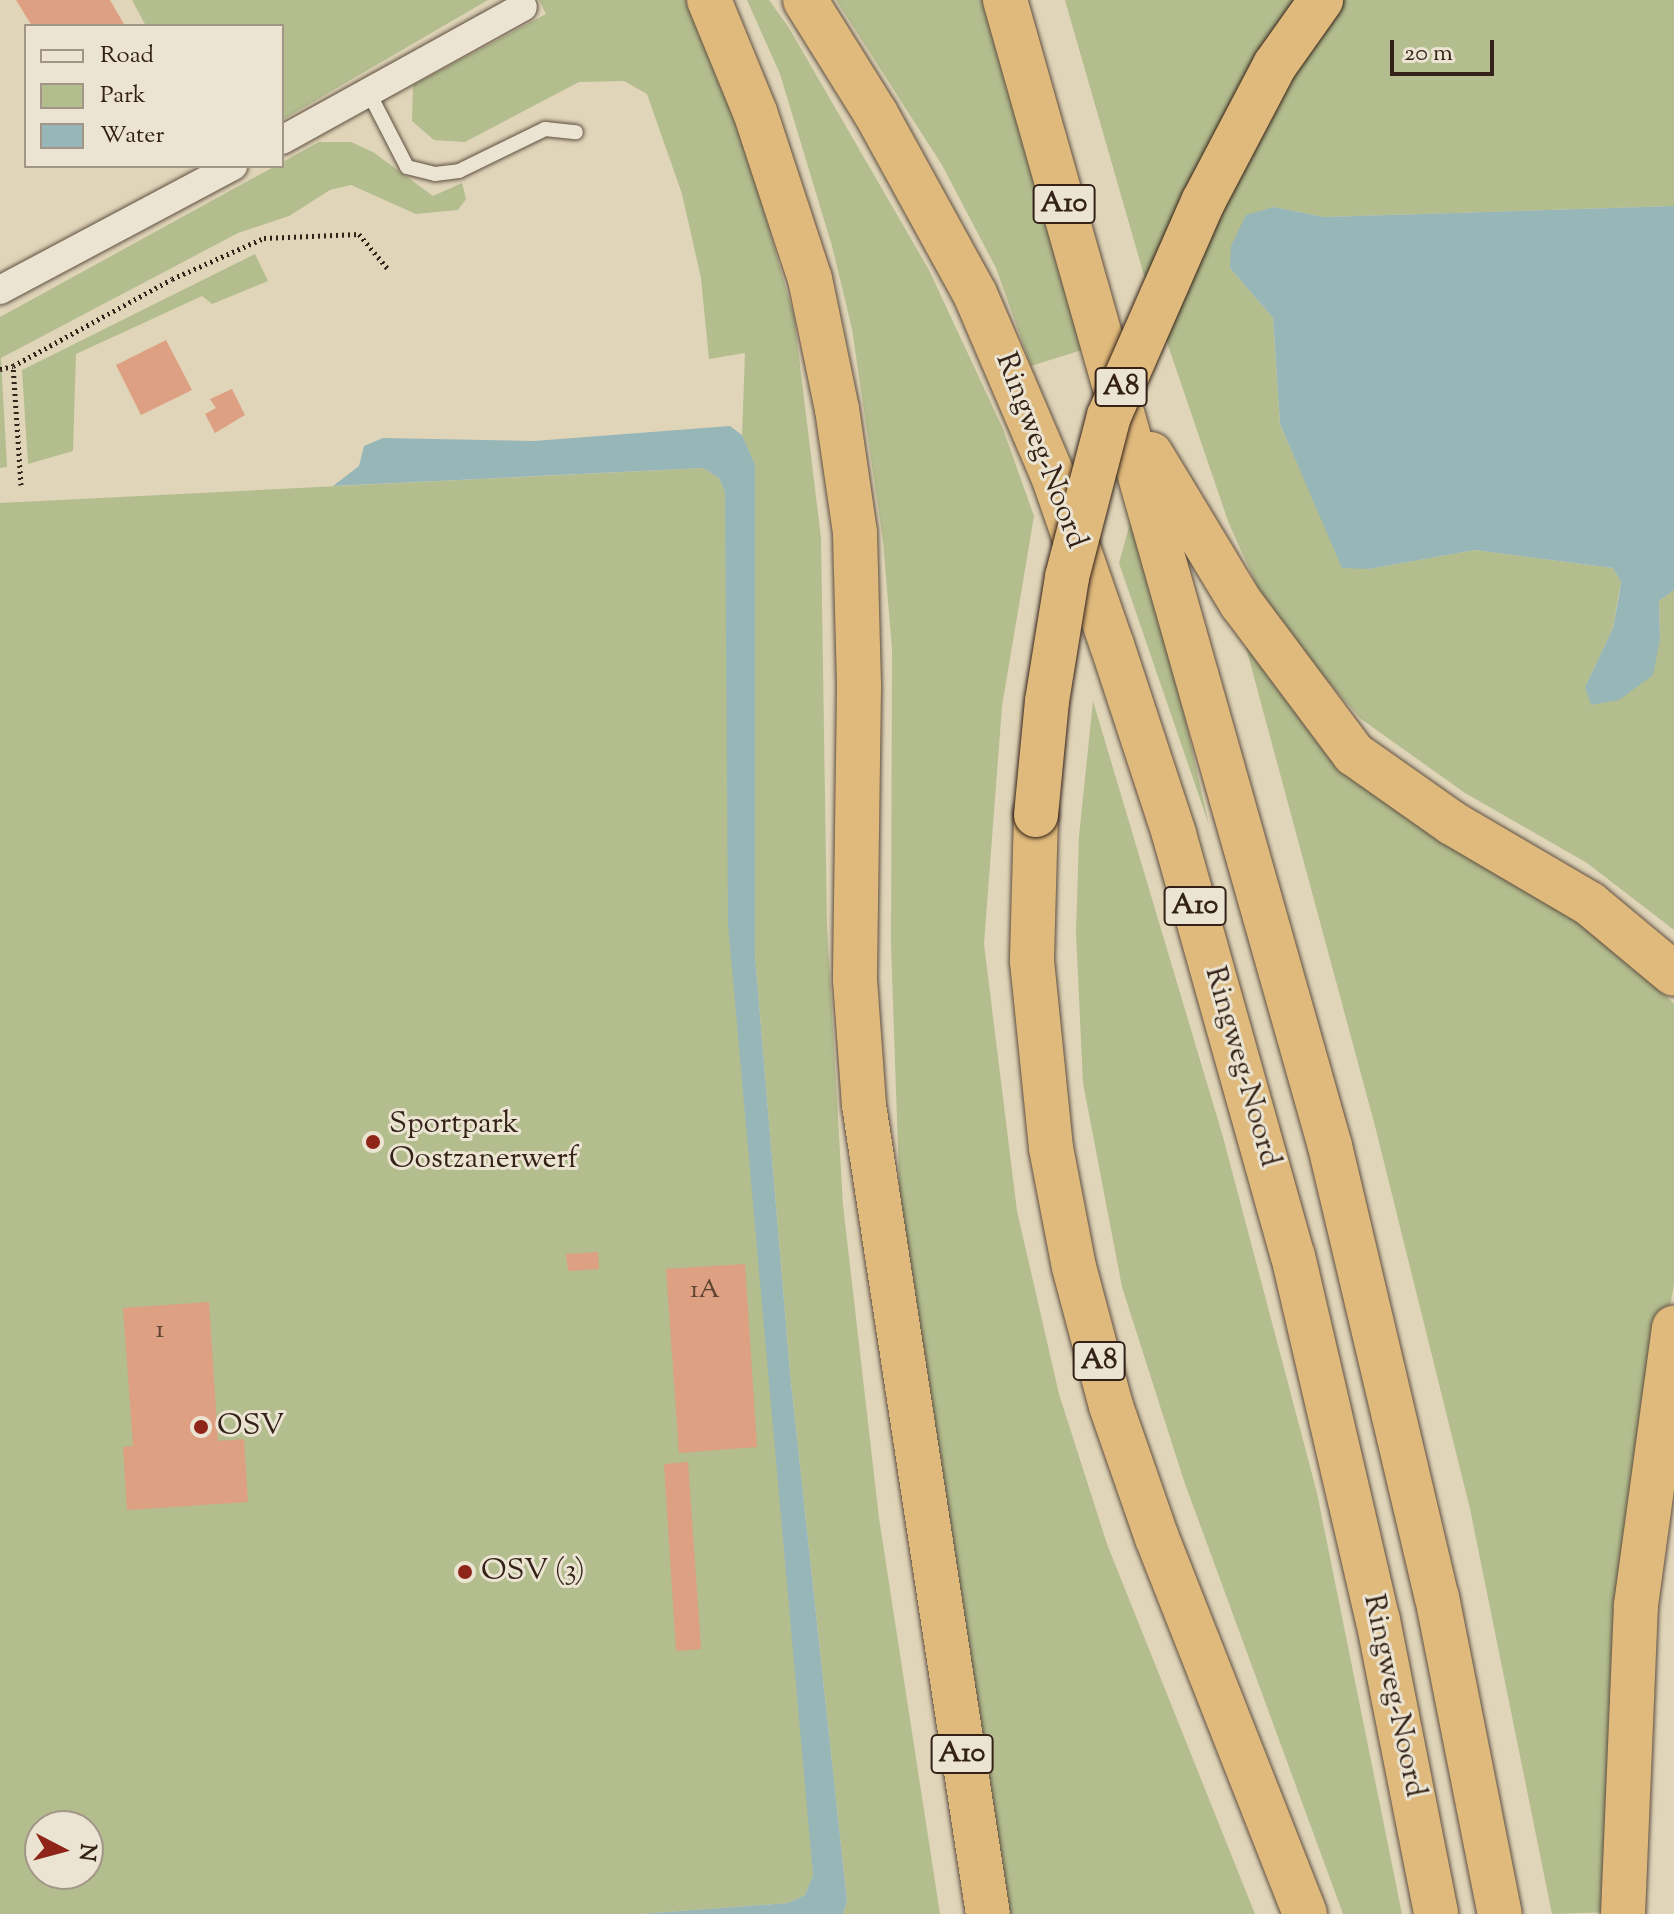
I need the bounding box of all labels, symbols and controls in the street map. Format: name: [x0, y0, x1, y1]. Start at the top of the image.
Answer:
legend: [24, 24, 284, 168]
scale bar: [1394, 24, 1498, 74]
text: 20 m: [1404, 37, 1453, 71]
text: Road: [100, 39, 154, 73]
text: Park: [100, 79, 146, 113]
text: Water: [100, 119, 164, 153]
road number: A10: [1032, 180, 1096, 228]
street label: Ringweg-Noord: [986, 348, 1094, 554]
road number: A8: [1093, 363, 1149, 411]
road number: A10: [1163, 882, 1227, 930]
street label: Ringweg-Noord: [1195, 963, 1287, 1171]
place label: Sportpark Oostzanerwerf: [389, 1107, 578, 1178]
marker: Sportpark Oostzanerwerf: [364, 1133, 382, 1151]
house number: 1A: [690, 1275, 720, 1307]
house number: 1: [156, 1315, 164, 1347]
road number: A8: [1071, 1337, 1127, 1385]
place label: OSV: [217, 1409, 284, 1445]
marker: OSV: [192, 1418, 210, 1436]
place label: OSV (3): [481, 1554, 585, 1590]
marker: OSV (3): [456, 1563, 474, 1581]
street label: Ringweg-Noord: [1354, 1591, 1432, 1801]
road number: A10: [930, 1730, 994, 1778]
north arrow: [24, 1810, 104, 1890]
text: N: [69, 1842, 103, 1863]

